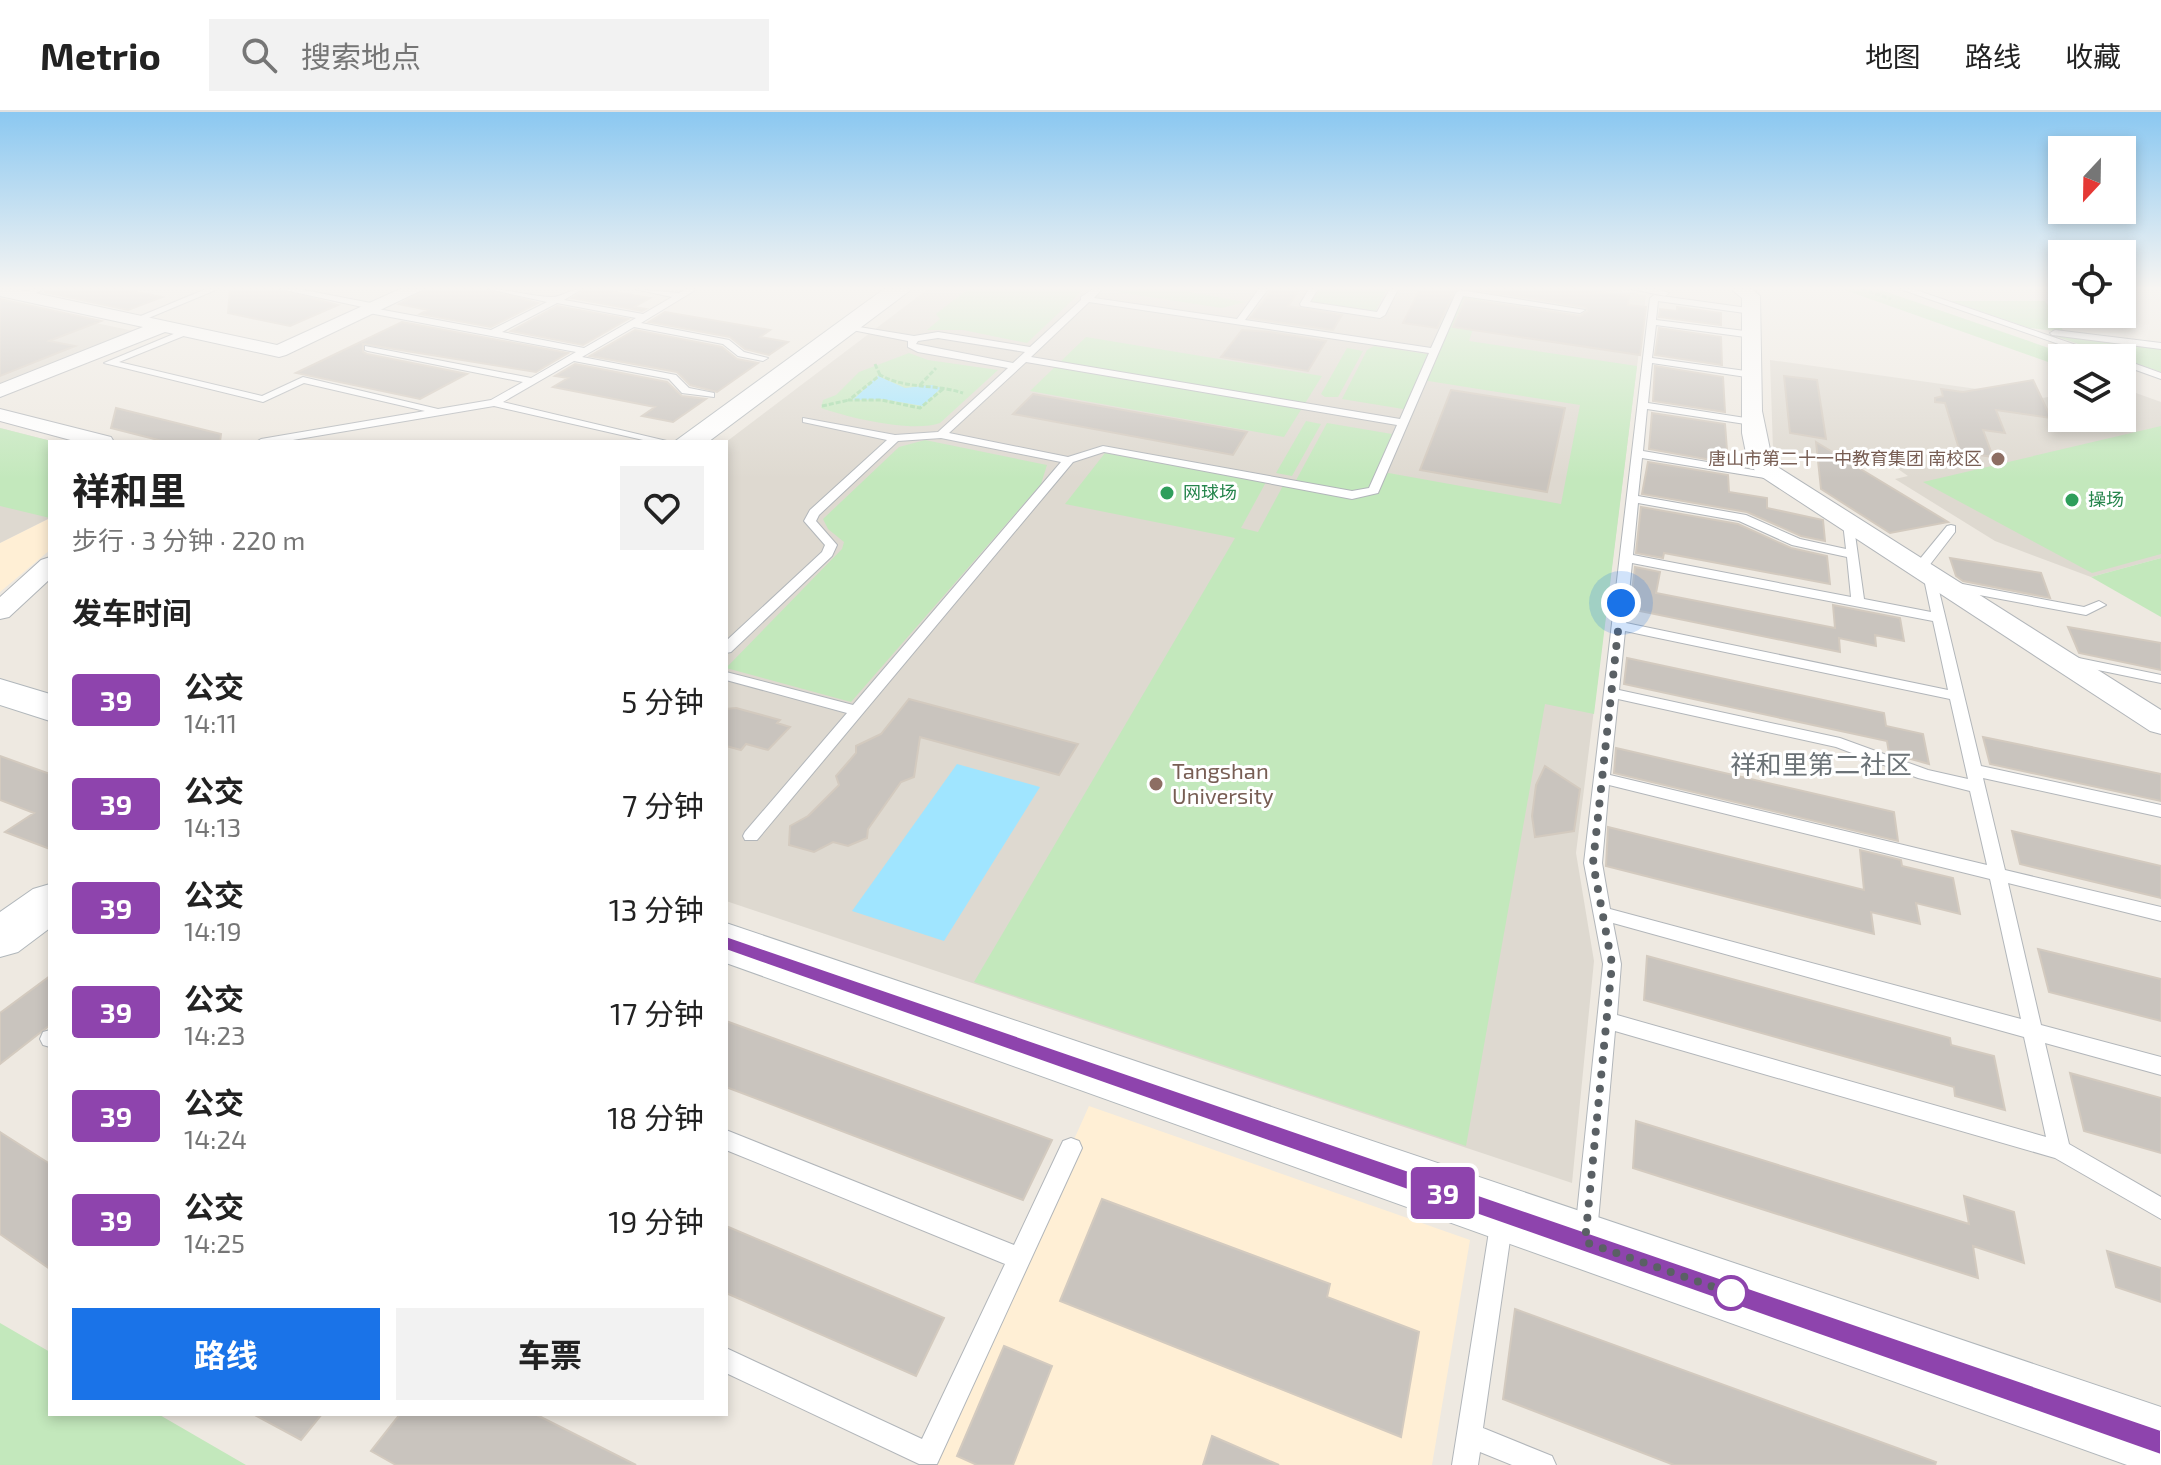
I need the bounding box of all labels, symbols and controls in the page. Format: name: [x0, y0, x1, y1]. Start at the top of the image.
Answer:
search box: [209, 19, 769, 91]
text: Metrio: [40, 32, 161, 78]
icon: search: [237, 33, 281, 77]
text: 搜索地点: [301, 38, 421, 74]
text: 地图: [1865, 39, 1921, 73]
text: 路线: [1965, 39, 2021, 73]
text: 收藏: [2065, 39, 2121, 73]
north arrow: [2048, 136, 2136, 224]
map controls: [2048, 136, 2136, 432]
button: locate: [2048, 240, 2136, 328]
button: layers: [2048, 344, 2136, 432]
place label: 唐山市第二十一中教育集团 南校区: [1708, 447, 1982, 469]
marker: 唐山市第二十一中教育集团 南校区: [1989, 450, 2007, 468]
button: heart: [620, 466, 704, 550]
text: 祥和里: [72, 467, 186, 513]
place label: 网球场: [1183, 481, 1237, 503]
marker: 网球场: [1158, 484, 1176, 502]
place label: 操场: [2088, 488, 2124, 510]
marker: 操场: [2063, 491, 2081, 509]
text: 步行 · 3 分钟 · 220 m: [72, 524, 305, 555]
your location: [1601, 583, 1641, 623]
text: 发车时间: [72, 594, 192, 630]
text: 公交: [184, 668, 244, 704]
text: 39: [100, 683, 132, 717]
text: 5 分钟: [621, 683, 704, 719]
text: 14:11: [184, 707, 237, 738]
district label: 祥和里第二社区: [1730, 748, 1912, 779]
place label: Tangshan University: [1172, 757, 1274, 808]
text: 公交: [184, 772, 244, 808]
marker: Tangshan University: [1147, 775, 1165, 793]
text: 39: [100, 787, 132, 821]
text: 7 分钟: [622, 787, 704, 823]
text: 14:13: [184, 811, 241, 842]
text: 公交: [184, 876, 244, 912]
text: 39: [100, 891, 132, 925]
text: 13 分钟: [609, 891, 704, 927]
text: 14:19: [184, 915, 242, 946]
text: 公交: [184, 980, 244, 1016]
text: 39: [100, 995, 132, 1029]
text: 17 分钟: [610, 995, 704, 1031]
text: 14:23: [184, 1019, 246, 1050]
text: 公交: [184, 1084, 244, 1120]
text: 39: [100, 1099, 132, 1133]
text: 18 分钟: [607, 1099, 704, 1135]
text: 14:24: [184, 1123, 247, 1154]
line badge: 39: [1407, 1167, 1479, 1219]
text: 39: [1427, 1176, 1459, 1210]
text: 公交: [184, 1188, 244, 1224]
text: 39: [100, 1203, 132, 1237]
text: 19 分钟: [608, 1203, 704, 1239]
text: 14:25: [184, 1227, 245, 1258]
unlabelled marker: [1714, 1276, 1748, 1310]
button: 路线: [72, 1308, 380, 1400]
button: 车票: [396, 1308, 704, 1400]

